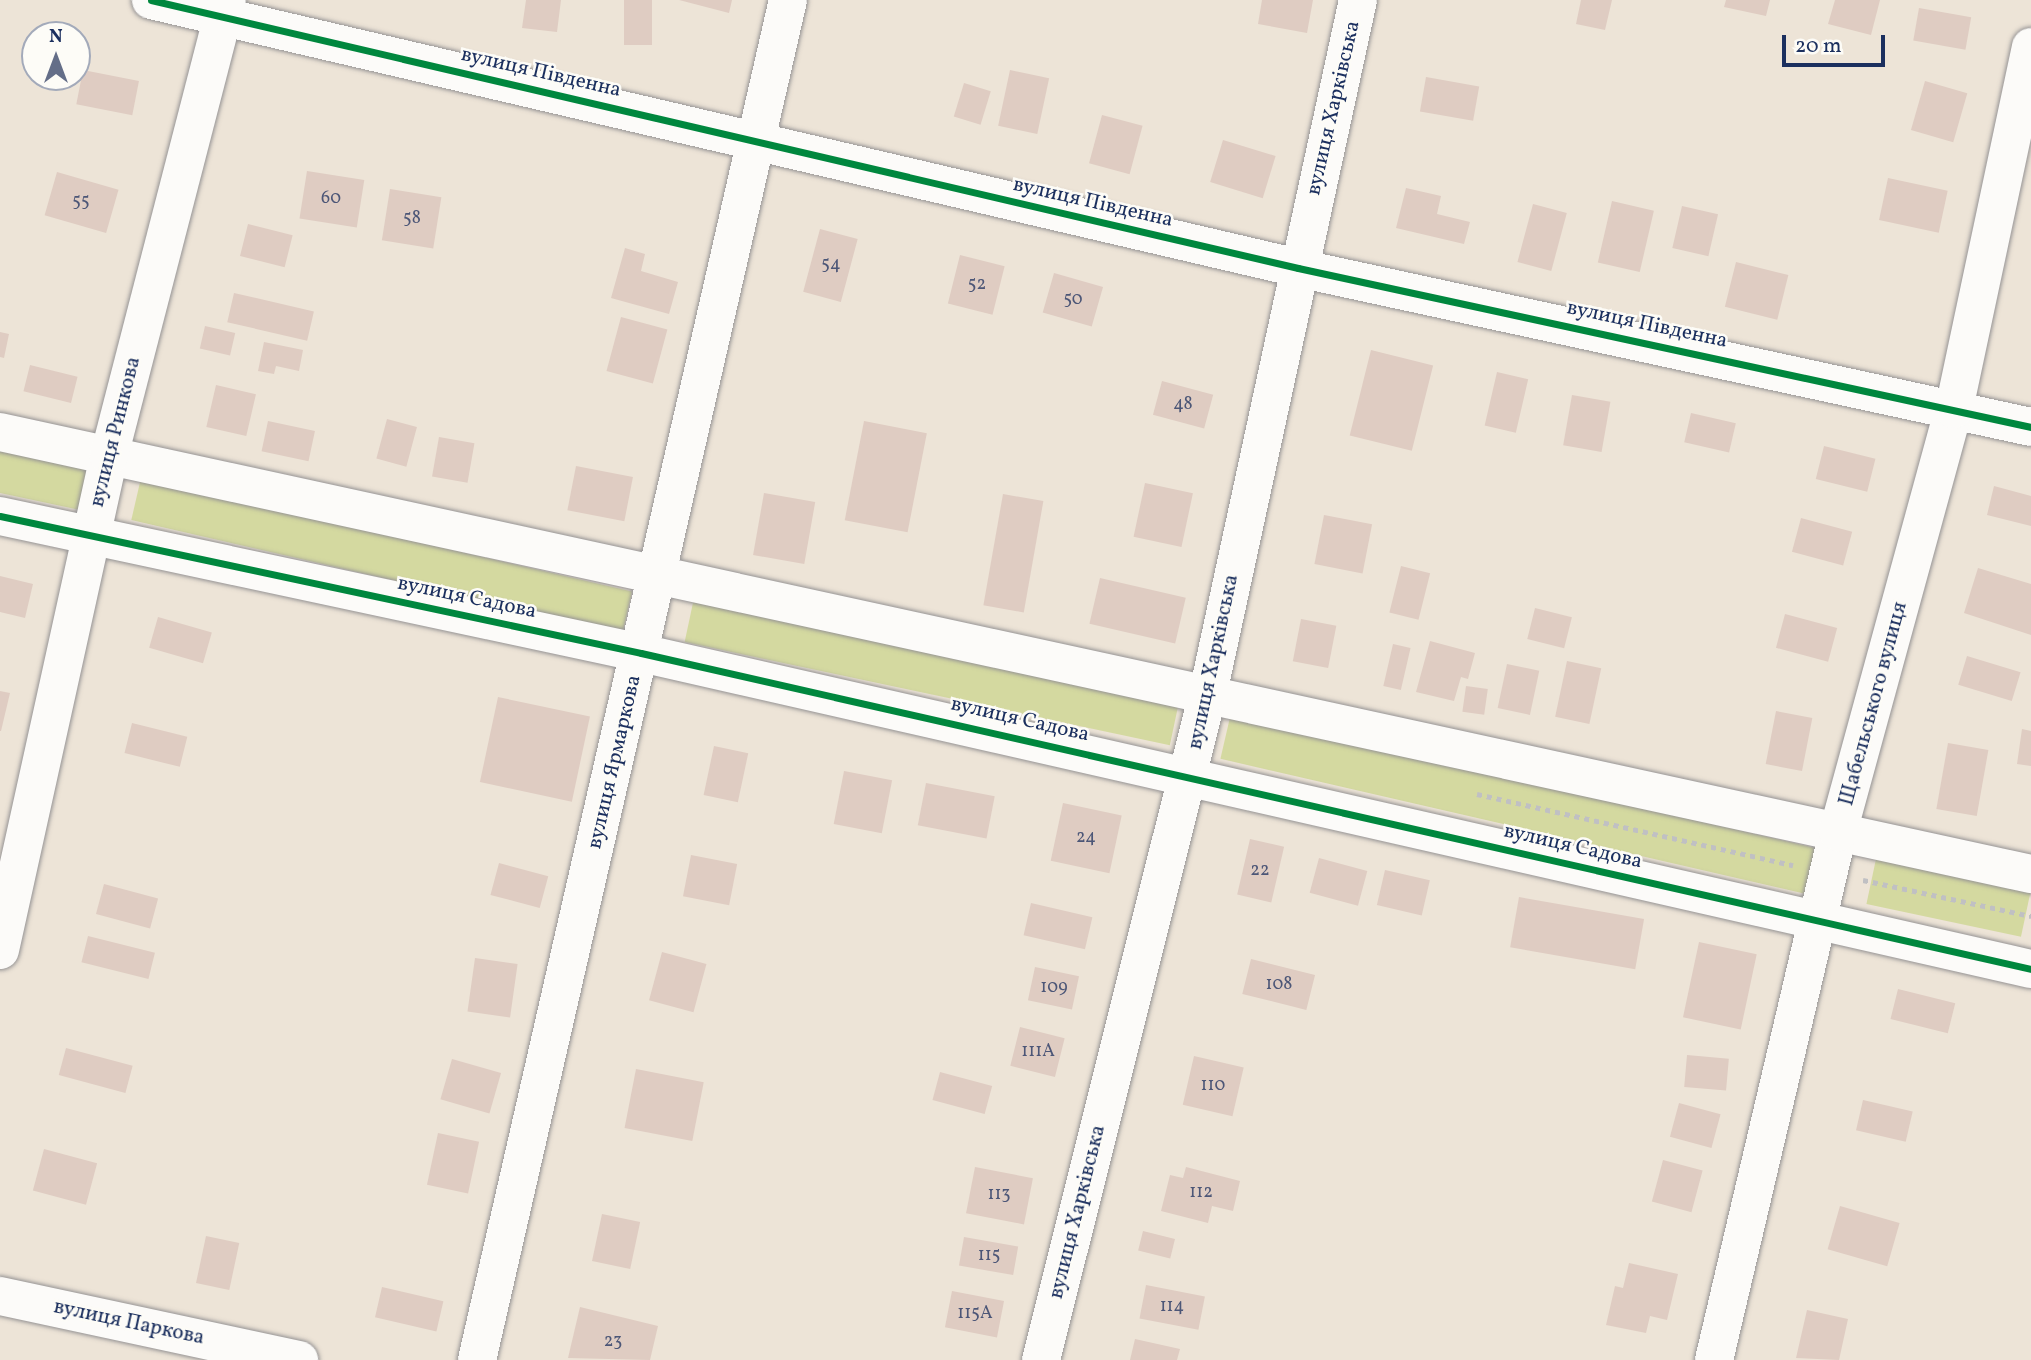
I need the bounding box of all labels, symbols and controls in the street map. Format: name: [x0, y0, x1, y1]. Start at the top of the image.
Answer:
street label: вулиця Харківська: [1302, 18, 1366, 198]
north arrow: [21, 21, 91, 91]
scale bar: [1786, 21, 1889, 65]
text: N: [49, 24, 63, 50]
text: 20 m: [1795, 32, 1841, 61]
street label: вулиця Південна: [459, 42, 623, 104]
street label: вулиця Південна: [1011, 172, 1175, 234]
house number: 60: [321, 188, 341, 210]
house number: 55: [72, 191, 90, 213]
house number: 58: [403, 208, 421, 230]
house number: 54: [821, 254, 841, 276]
house number: 52: [968, 274, 986, 296]
house number: 50: [1063, 289, 1083, 311]
street label: вулиця Південна: [1564, 296, 1730, 354]
street label: вулиця Ринкова: [85, 354, 147, 510]
house number: 48: [1173, 394, 1193, 416]
street label: вулиця Садова: [395, 571, 539, 625]
street label: вулиця Харківська: [1183, 572, 1245, 752]
street label: Щабельського вулиця: [1835, 599, 1913, 809]
street label: вулиця Ярмаркова: [583, 673, 647, 851]
street label: вулиця Садова: [948, 692, 1092, 748]
street label: вулиця Садова: [1501, 819, 1645, 875]
house number: 24: [1076, 827, 1096, 849]
house number: 22: [1250, 860, 1270, 882]
house number: 108: [1266, 974, 1292, 996]
house number: 109: [1040, 977, 1068, 999]
house number: 111А: [1021, 1041, 1055, 1063]
house number: 110: [1201, 1075, 1225, 1097]
street label: вулиця Харківська: [1044, 1122, 1112, 1302]
house number: 112: [1189, 1182, 1213, 1204]
house number: 113: [987, 1184, 1011, 1206]
house number: 115: [978, 1245, 1000, 1267]
street label: вулиця Паркова: [51, 1295, 207, 1351]
house number: 114: [1160, 1296, 1184, 1318]
house number: 115А: [957, 1303, 993, 1325]
house number: 23: [604, 1331, 622, 1353]

